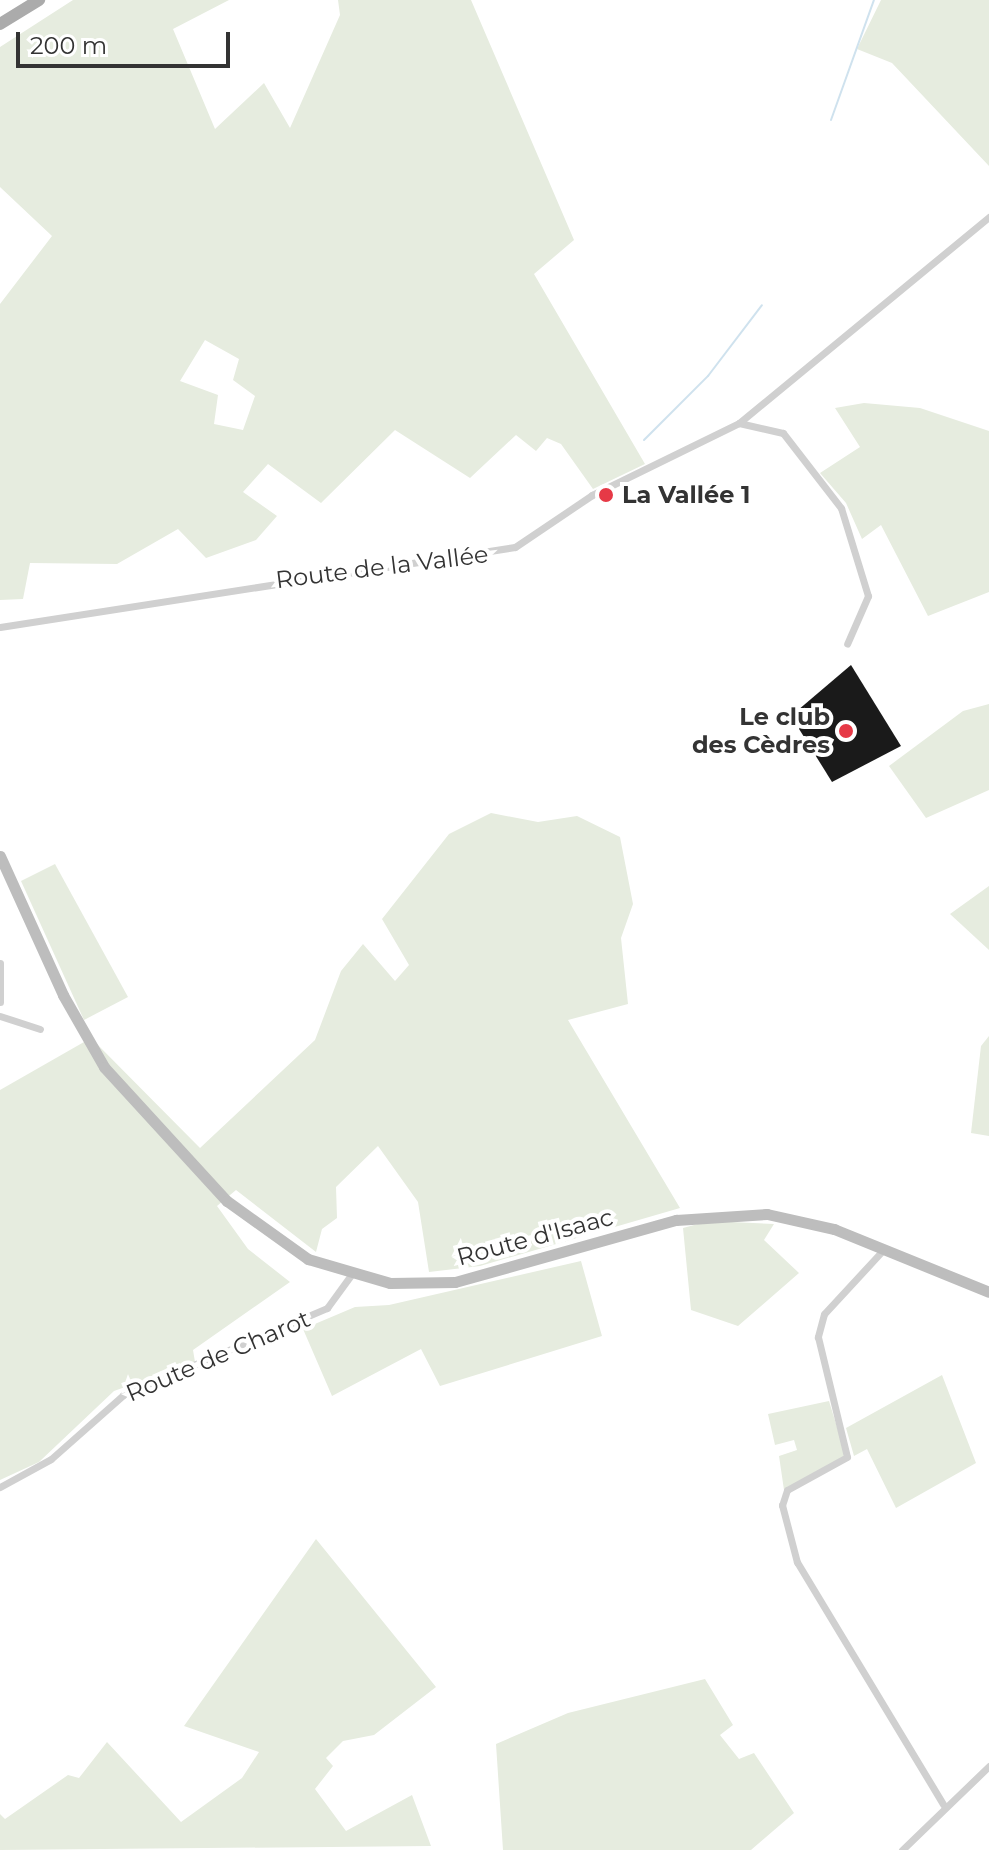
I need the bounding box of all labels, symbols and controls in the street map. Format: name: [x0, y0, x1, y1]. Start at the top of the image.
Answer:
scale bar: [20, 16, 234, 66]
text: 200 m: [30, 31, 107, 60]
place label: La Vallée 1: [622, 481, 751, 509]
marker: La Vallée 1: [597, 486, 615, 504]
street label: Route de la Vallée: [274, 540, 490, 594]
place label: Le club des Cèdres: [692, 703, 830, 759]
marker: Le club des Cèdres: [837, 722, 855, 740]
street label: Route d'Isaac: [454, 1202, 616, 1272]
street label: Route de Charot: [122, 1304, 314, 1408]

